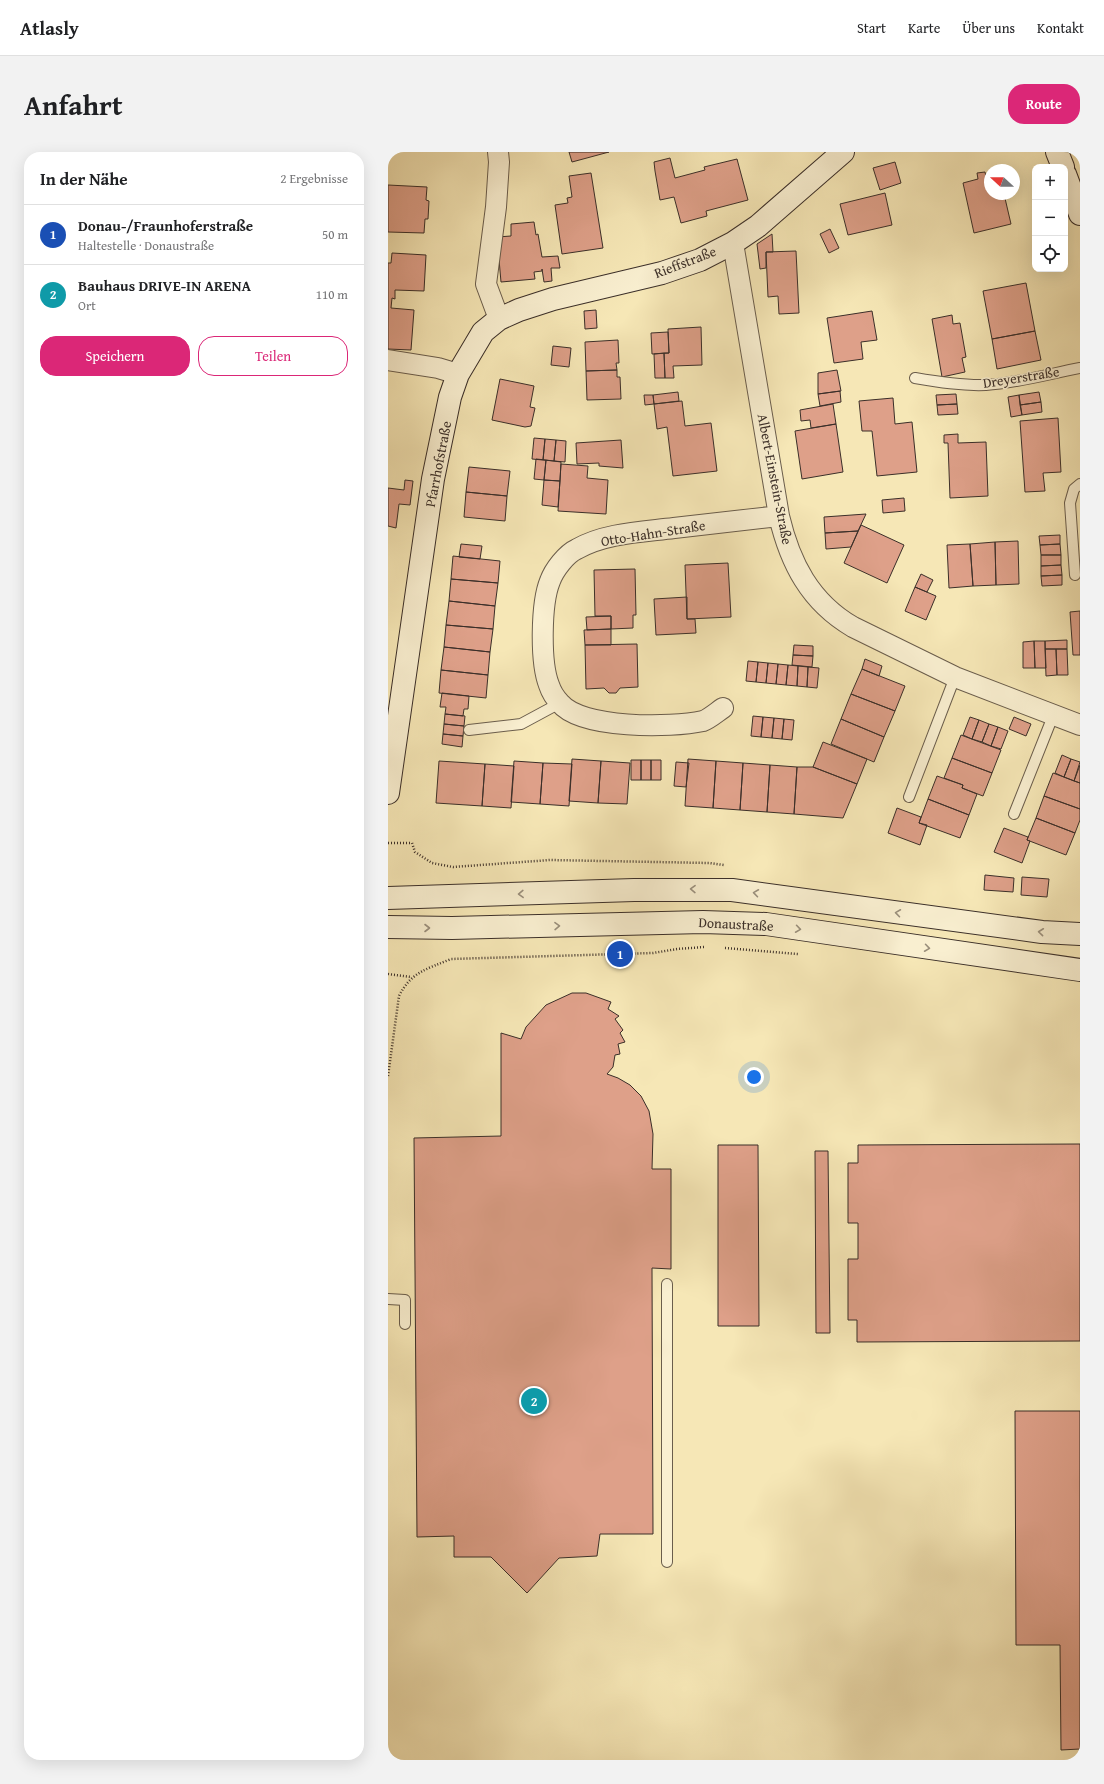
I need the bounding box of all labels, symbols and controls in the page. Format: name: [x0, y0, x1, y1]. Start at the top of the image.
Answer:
text: Atlasly: [20, 14, 79, 42]
text: Start: [857, 18, 886, 38]
text: Karte: [908, 18, 940, 38]
text: Über uns: [962, 18, 1015, 38]
text: Kontakt: [1037, 18, 1084, 38]
text: Anfahrt: [24, 84, 123, 125]
button: Route: [1008, 84, 1080, 124]
north arrow: [984, 164, 1020, 200]
map controls: [1032, 164, 1068, 272]
button: +: [1032, 164, 1068, 200]
text: In der Nähe: [40, 166, 128, 191]
text: 2 Ergebnisse: [280, 169, 348, 188]
button: −: [1032, 200, 1068, 236]
text: Donau-/Fraunhoferstraße: [78, 215, 253, 236]
text: 1: [50, 225, 56, 244]
text: 50 m: [322, 225, 348, 244]
text: Haltestelle · Donaustraße: [78, 236, 214, 255]
button: locate: [1032, 236, 1068, 272]
street label: Rieffstraße: [651, 241, 719, 283]
text: Bauhaus DRIVE-IN ARENA: [78, 275, 251, 296]
text: 2: [50, 285, 56, 304]
text: 110 m: [316, 285, 348, 304]
text: Ort: [78, 296, 96, 315]
button: Speichern: [40, 336, 190, 376]
button: Teilen: [198, 336, 348, 376]
street label: Dreyerstraße: [981, 361, 1061, 393]
street label: Albert-Einstein-Straße: [752, 412, 798, 547]
street label: Pfarrhofstraße: [420, 419, 456, 509]
street label: Otto-Hahn-Straße: [599, 515, 707, 551]
one-way arrow: [690, 885, 696, 894]
one-way arrow: [518, 889, 524, 898]
one-way arrow: [753, 889, 759, 898]
one-way arrow: [895, 909, 901, 918]
street label: Donaustraße: [698, 912, 775, 936]
one-way arrow: [554, 922, 560, 930]
one-way arrow: [424, 924, 430, 932]
one-way arrow: [795, 924, 802, 933]
one-way arrow: [1038, 927, 1044, 936]
pin: 1: [607, 939, 633, 969]
one-way arrow: [924, 943, 930, 952]
your location: [744, 1067, 764, 1087]
pin: 2: [521, 1386, 547, 1416]

